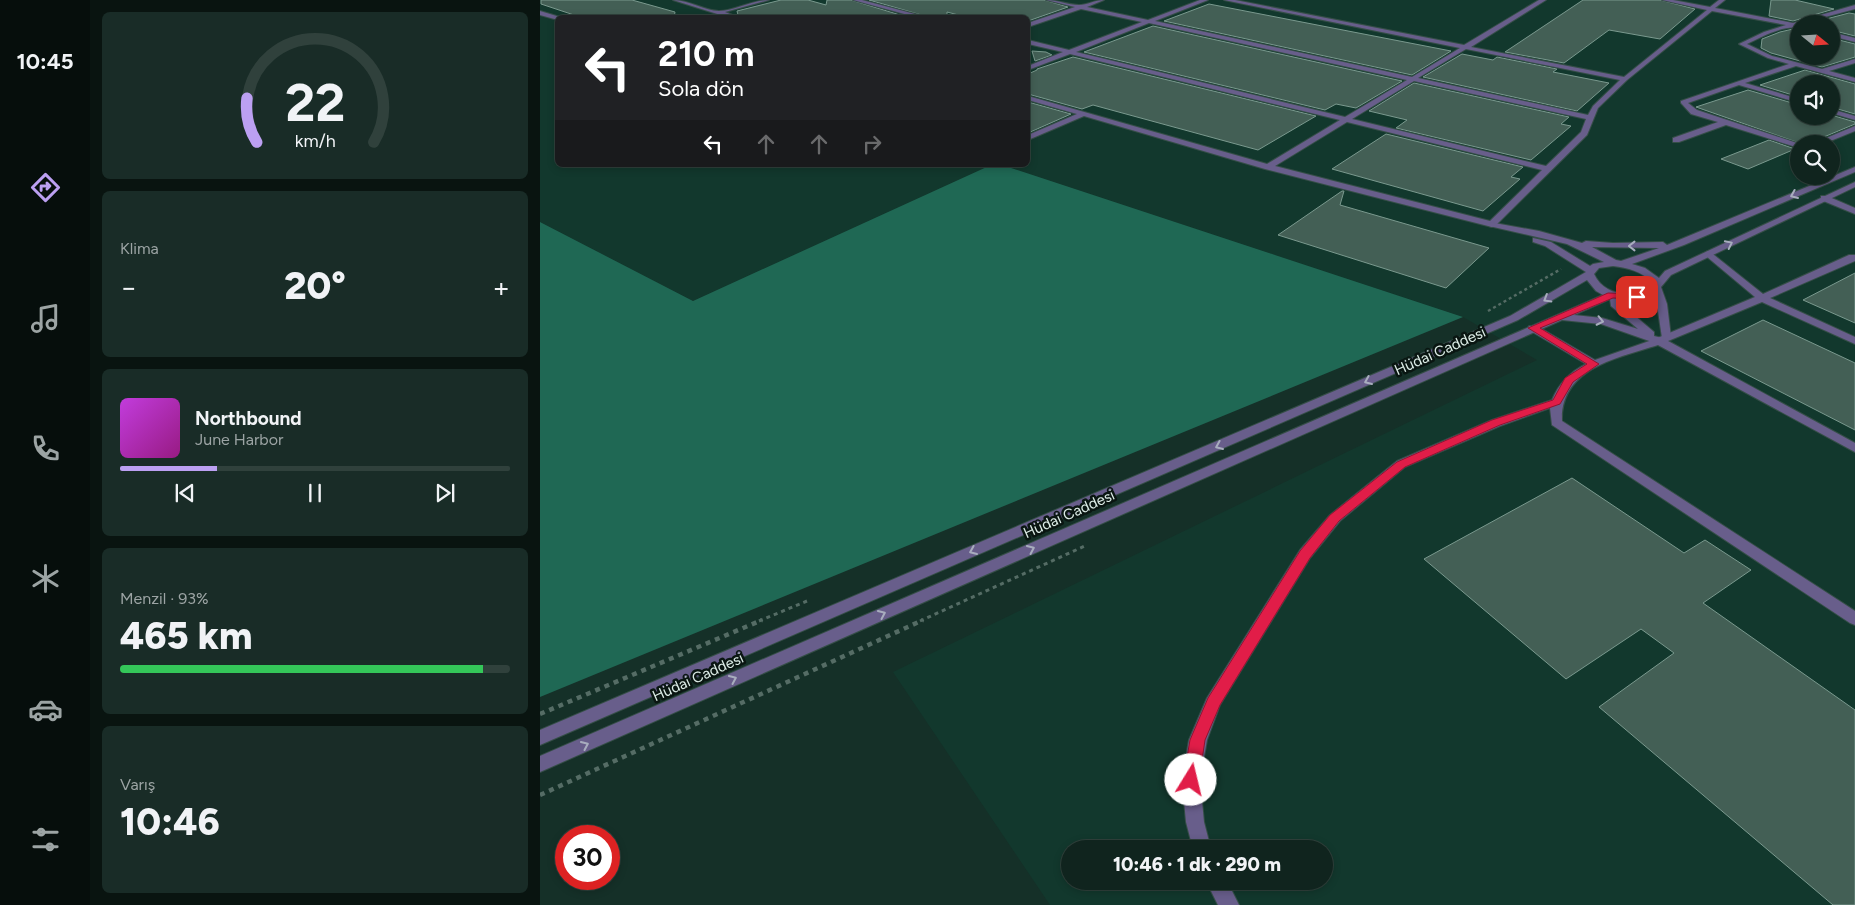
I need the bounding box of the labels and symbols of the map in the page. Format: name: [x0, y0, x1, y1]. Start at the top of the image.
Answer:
north arrow: [1790, 15, 1840, 65]
one-way arrow: [1790, 188, 1799, 199]
one-way arrow: [1724, 239, 1733, 250]
one-way arrow: [1628, 241, 1636, 251]
pin: [1616, 276, 1658, 318]
one-way arrow: [1544, 292, 1553, 302]
one-way arrow: [1596, 315, 1604, 325]
street label: Hüdai Caddesi: [1392, 323, 1488, 379]
one-way arrow: [1364, 375, 1373, 386]
one-way arrow: [1215, 439, 1224, 450]
street label: Hüdai Caddesi: [1021, 486, 1117, 542]
one-way arrow: [1026, 544, 1035, 555]
one-way arrow: [970, 546, 978, 556]
one-way arrow: [877, 610, 886, 621]
street label: Hüdai Caddesi: [650, 649, 746, 705]
one-way arrow: [728, 675, 737, 686]
one-way arrow: [580, 740, 589, 751]
position arrow: [1164, 753, 1216, 805]
speed limit sign: 30: [555, 825, 620, 890]

